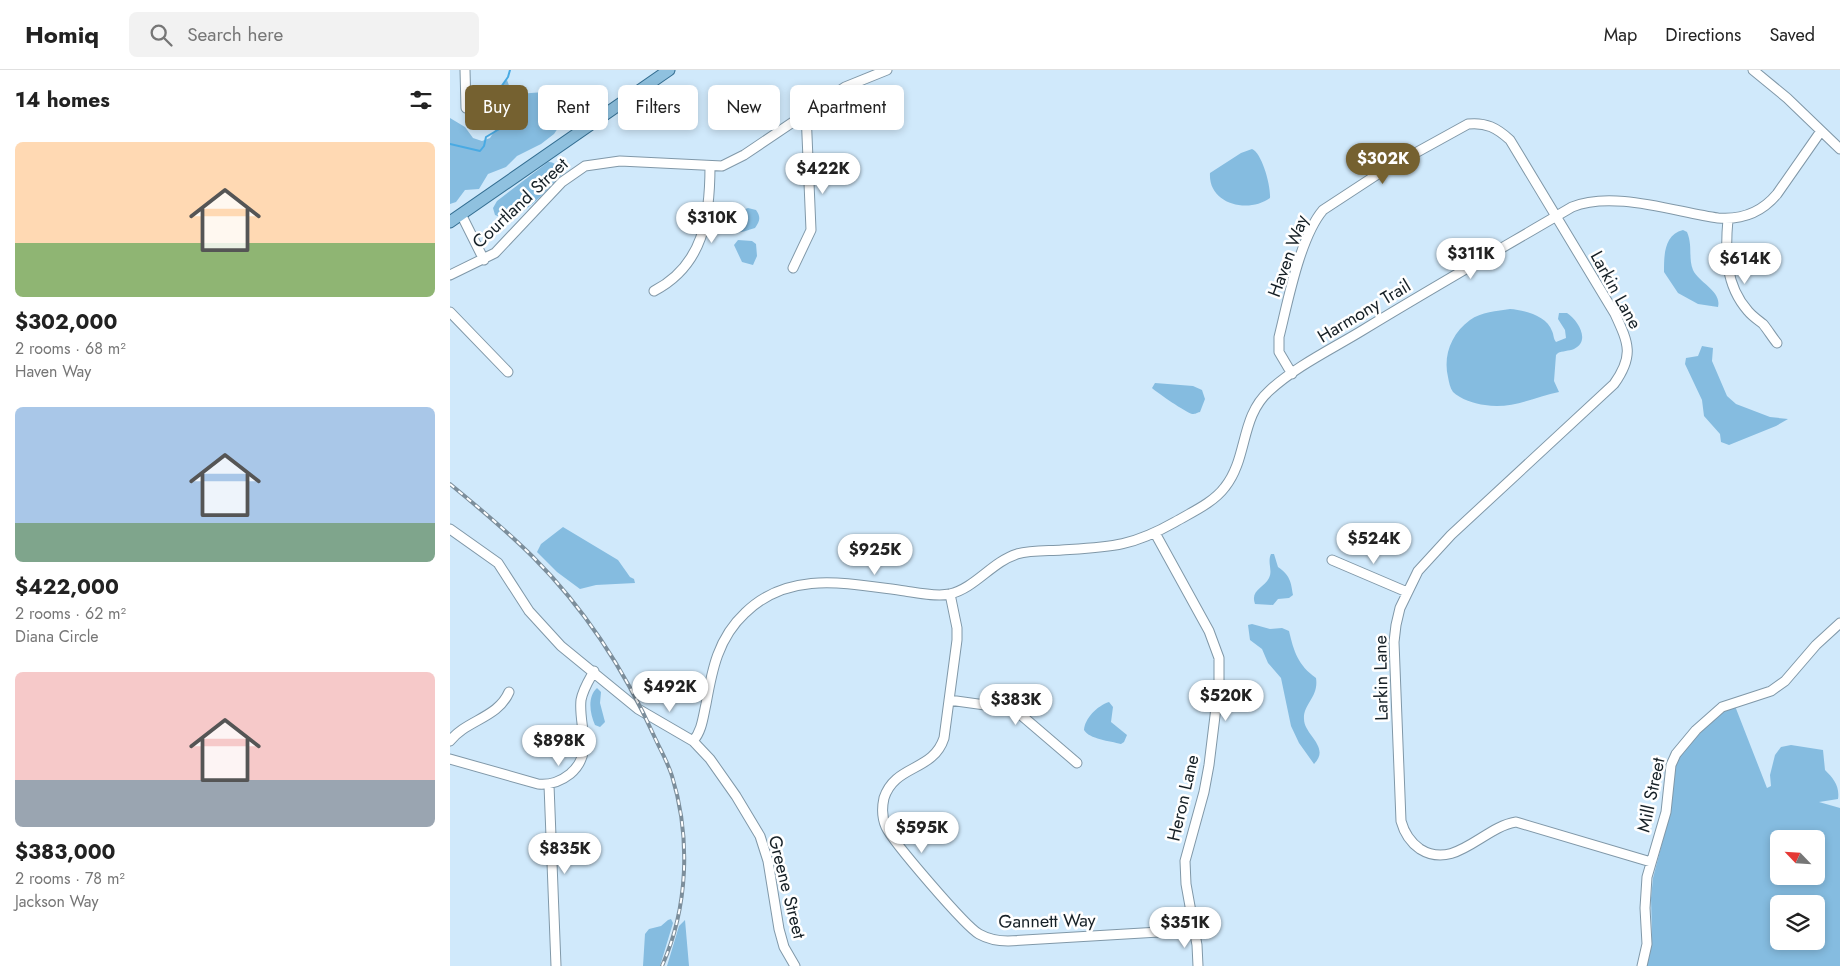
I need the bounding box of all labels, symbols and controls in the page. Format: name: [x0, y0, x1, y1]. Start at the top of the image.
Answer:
search box: [129, 12, 479, 57]
text: Homiq: [25, 17, 99, 52]
icon: search: [147, 21, 175, 49]
text: Search here: [187, 21, 283, 48]
text: Map: [1604, 22, 1637, 48]
text: Directions: [1665, 22, 1741, 48]
text: Saved: [1769, 22, 1815, 48]
text: 14 homes: [15, 85, 110, 115]
chip: Buy: [465, 85, 528, 130]
chip: Rent: [538, 85, 608, 130]
chip: Filters: [618, 85, 698, 130]
chip: New: [708, 85, 780, 130]
chip: Apartment: [790, 85, 904, 130]
icon: filters: [407, 86, 435, 114]
pin: $302K: [1348, 142, 1418, 185]
text: $302K: [1357, 147, 1409, 170]
street label: Courtland Street: [466, 151, 574, 254]
pin: $422K: [788, 152, 858, 195]
text: $422K: [796, 157, 850, 180]
icon: home: [180, 175, 270, 265]
pin: $310K: [677, 202, 747, 244]
text: $310K: [687, 206, 737, 229]
street label: Haven Way: [1261, 211, 1315, 301]
pin: $311K: [1436, 238, 1506, 280]
text: $311K: [1447, 242, 1495, 265]
pin: $614K: [1710, 242, 1780, 285]
street label: Larkin Lane: [1584, 246, 1648, 334]
text: $614K: [1719, 247, 1771, 270]
street label: Harmony Trail: [1312, 273, 1416, 349]
text: $302,000: [15, 307, 117, 337]
text: 2 rooms · 68 m²: [15, 337, 126, 360]
text: Haven Way: [15, 360, 91, 383]
icon: home: [180, 440, 270, 530]
pin: $524K: [1339, 522, 1409, 565]
text: $524K: [1347, 527, 1401, 550]
pin: $925K: [840, 534, 910, 576]
text: $925K: [849, 538, 901, 561]
text: $422,000: [15, 572, 119, 602]
text: 2 rooms · 62 m²: [15, 602, 126, 625]
text: Diana Circle: [15, 625, 99, 648]
street label: Larkin Lane: [1367, 635, 1395, 721]
pin: $492K: [635, 670, 705, 713]
text: $492K: [643, 675, 697, 698]
pin: $520K: [1191, 680, 1261, 722]
pin: $383K: [981, 684, 1051, 726]
text: $520K: [1200, 684, 1252, 707]
text: $383K: [990, 688, 1042, 711]
icon: home: [180, 705, 270, 795]
pin: $898K: [524, 724, 594, 767]
text: $898K: [533, 729, 585, 752]
street label: Heron Lane: [1160, 752, 1206, 844]
street label: Mill Street: [1630, 755, 1672, 835]
pin: $595K: [887, 812, 957, 854]
text: $595K: [896, 816, 948, 839]
north arrow: [1770, 830, 1825, 885]
map controls: [1770, 830, 1825, 950]
pin: $835K: [530, 832, 600, 875]
street label: Greene Street: [762, 833, 813, 942]
text: $383,000: [15, 837, 116, 867]
text: $835K: [539, 837, 591, 860]
text: 2 rooms · 78 m²: [15, 867, 125, 890]
text: Jackson Way: [15, 890, 99, 913]
button: layers: [1770, 895, 1825, 950]
pin: $351K: [1150, 906, 1220, 949]
street label: Gannett Way: [998, 907, 1096, 935]
text: $351K: [1160, 911, 1210, 934]

